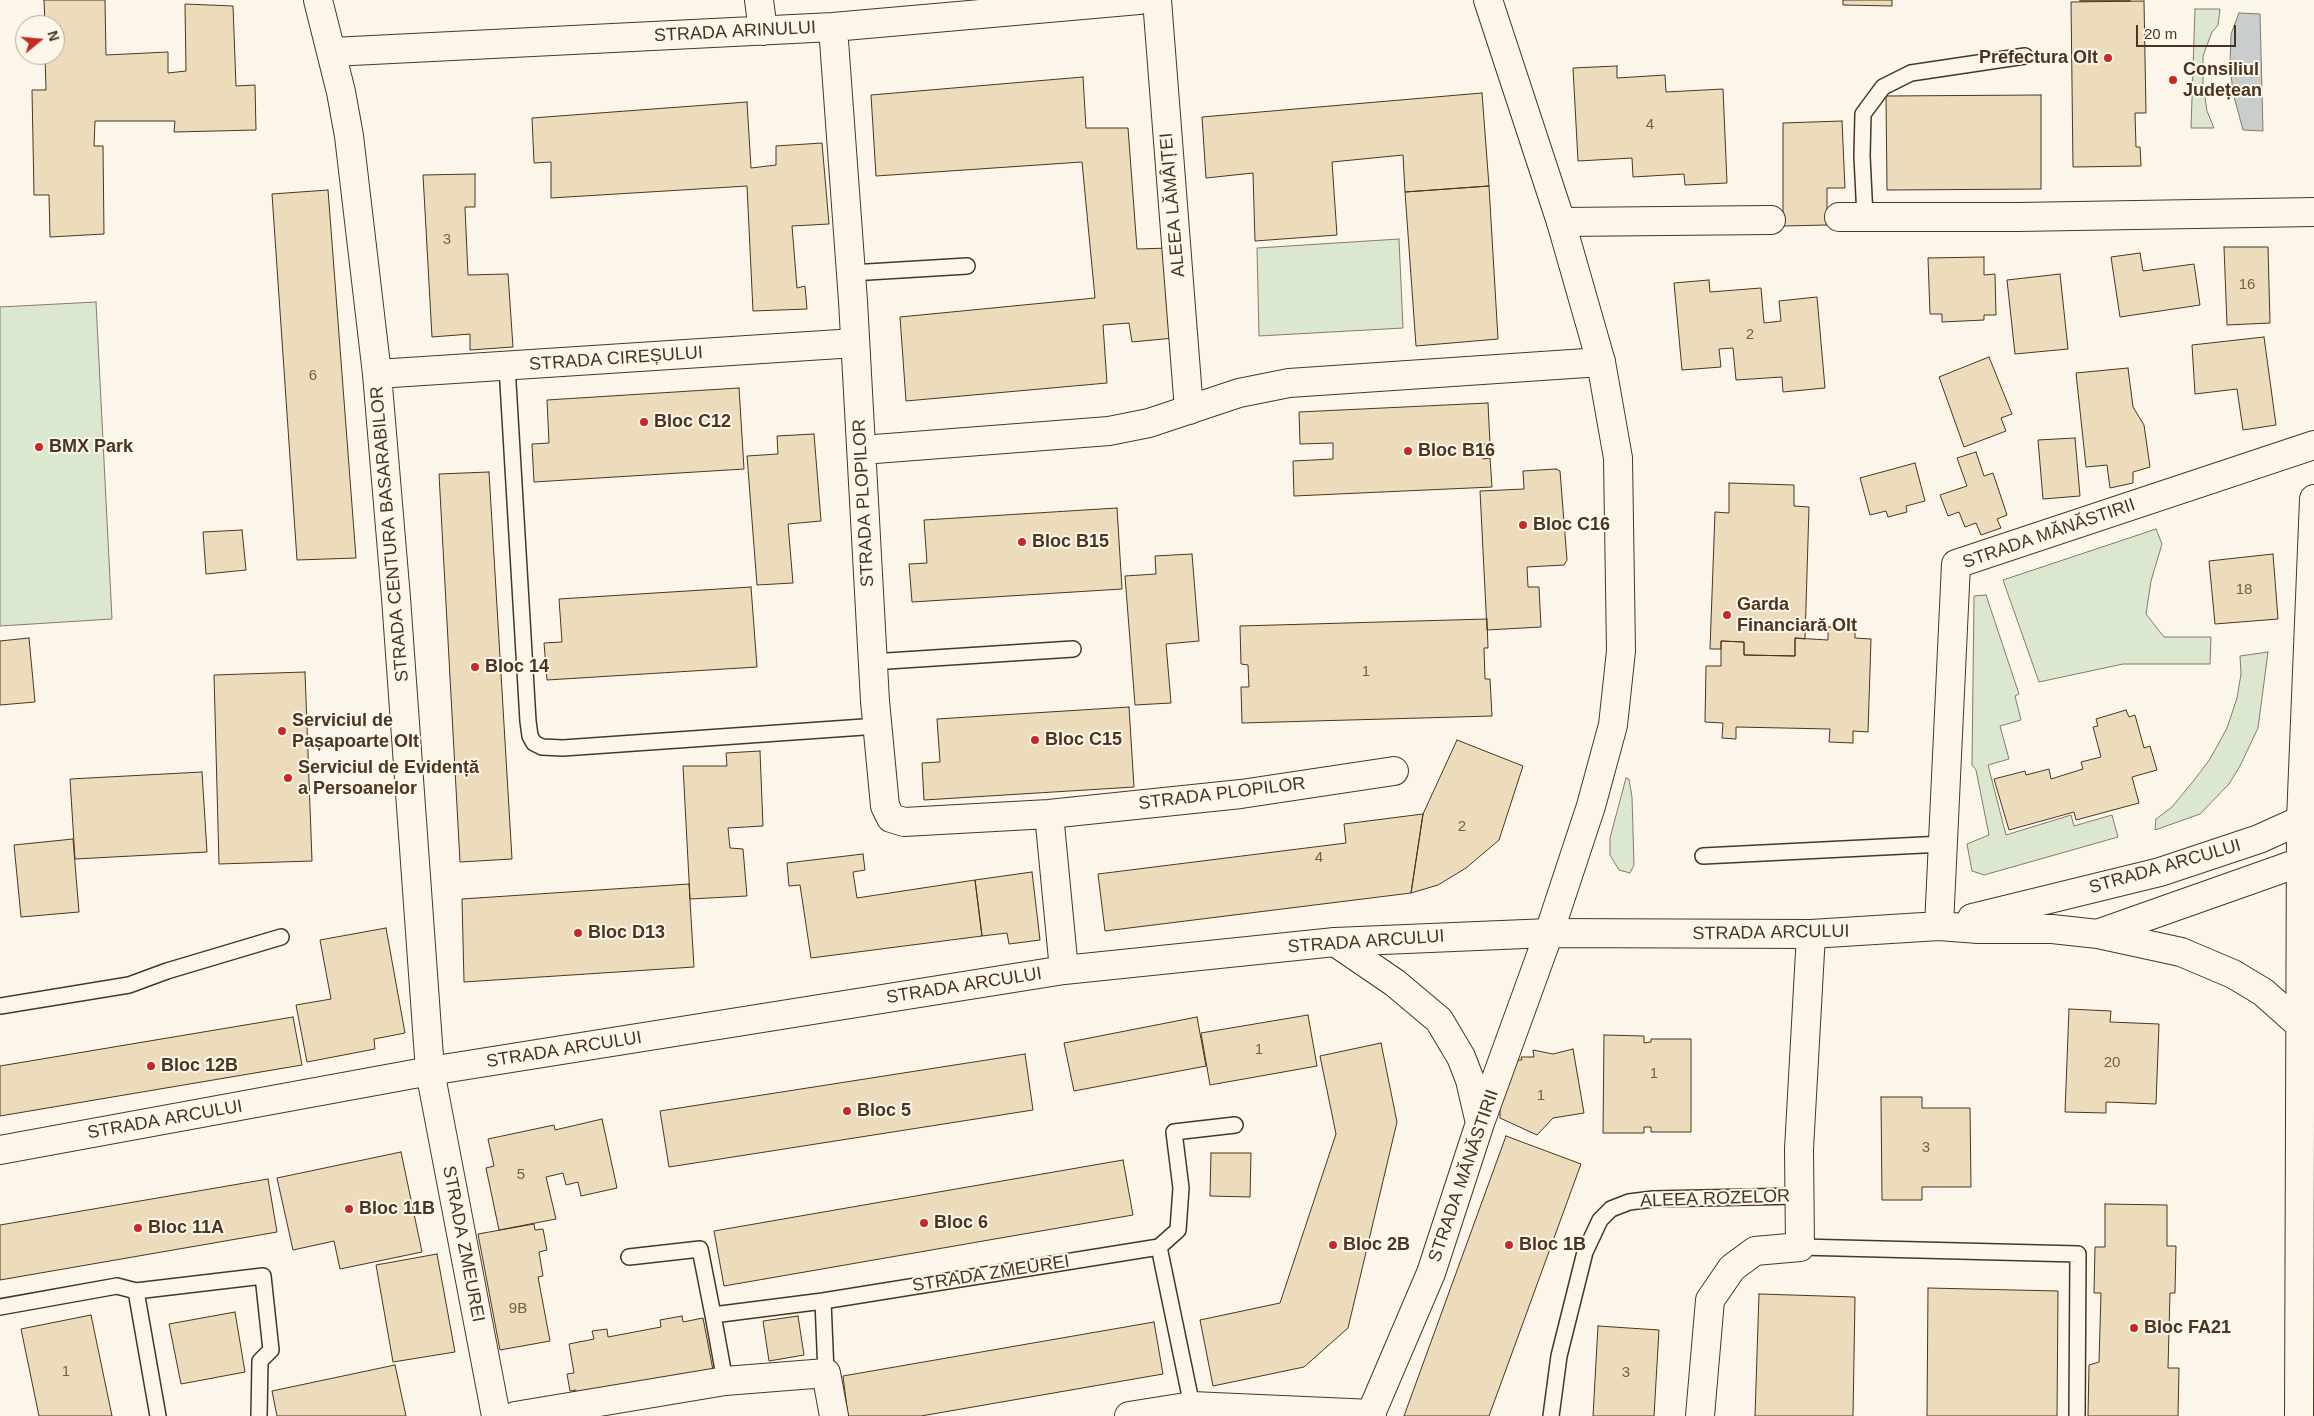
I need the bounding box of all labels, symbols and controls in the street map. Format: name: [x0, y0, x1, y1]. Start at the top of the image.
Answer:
north arrow: [15, 15, 65, 65]
scale bar: [2139, 15, 2239, 47]
street label: STRADA ARINULUI: [654, 17, 816, 47]
text: 20 m: [2144, 25, 2177, 42]
text: N: [44, 29, 63, 43]
place label: Prefectura Olt: [1979, 47, 2098, 69]
marker: Prefectura Olt: [2102, 52, 2114, 64]
place label: Consiliul Județean: [2183, 59, 2262, 102]
marker: Consiliul Județean: [2167, 74, 2179, 86]
house number: 4: [1646, 116, 1654, 134]
street label: ALEEA LĂMÂIȚEI: [1156, 132, 1190, 278]
house number: 3: [443, 231, 451, 249]
house number: 16: [2239, 276, 2255, 294]
house number: 2: [1746, 326, 1754, 344]
street label: STRADA CIREȘULUI: [528, 342, 704, 376]
house number: 6: [309, 367, 317, 385]
street label: STRADA CENTURA BASARABILOR: [366, 385, 414, 683]
place label: Bloc C12: [654, 411, 731, 433]
marker: Bloc C12: [638, 416, 650, 428]
street label: STRADA PLOPILOR: [849, 419, 879, 587]
place label: BMX Park: [49, 436, 133, 458]
place label: Bloc B16: [1418, 440, 1495, 462]
marker: BMX Park: [33, 441, 45, 453]
marker: Bloc B16: [1402, 445, 1414, 457]
street label: STRADA MĂNĂSTIRII: [1960, 494, 2138, 574]
place label: Bloc C16: [1533, 514, 1610, 536]
marker: Bloc C16: [1517, 519, 1529, 531]
place label: Bloc B15: [1032, 531, 1109, 553]
marker: Bloc B15: [1016, 536, 1028, 548]
house number: 18: [2236, 581, 2252, 599]
place label: Garda Financiară Olt: [1737, 594, 1857, 636]
marker: Garda Financiară Olt: [1721, 609, 1733, 621]
place label: Bloc 14: [485, 656, 549, 678]
marker: Bloc 14: [469, 661, 481, 673]
house number: 1: [1362, 663, 1370, 681]
place label: Serviciul de Pașapoarte Olt: [292, 710, 419, 752]
marker: Serviciul de Pașapoarte Olt: [276, 725, 288, 737]
place label: Bloc C15: [1045, 729, 1122, 751]
marker: Bloc C15: [1029, 734, 1041, 746]
place label: Serviciul de Evidență a Persoanelor: [298, 757, 479, 800]
marker: Serviciul de Evidență a Persoanelor: [282, 772, 294, 784]
street label: STRADA PLOPILOR: [1137, 773, 1307, 815]
house number: 2: [1458, 818, 1466, 836]
street label: STRADA ARCULUI: [2087, 835, 2243, 899]
house number: 4: [1315, 849, 1323, 867]
street label: STRADA ARCULUI: [1692, 921, 1850, 945]
place label: Bloc D13: [588, 922, 665, 944]
street label: STRADA ARCULUI: [1287, 926, 1445, 958]
marker: Bloc D13: [572, 927, 584, 939]
street label: STRADA ARCULUI: [885, 963, 1043, 1009]
street label: STRADA ARCULUI: [485, 1027, 643, 1073]
house number: 1: [1255, 1041, 1263, 1059]
house number: 20: [2104, 1054, 2120, 1072]
place label: Bloc 12B: [161, 1055, 238, 1077]
marker: Bloc 12B: [145, 1060, 157, 1072]
house number: 1: [1650, 1065, 1658, 1083]
street label: STRADA MĂNĂSTIRII: [1424, 1087, 1504, 1265]
house number: 1: [1537, 1087, 1545, 1105]
street label: STRADA ARCULUI: [86, 1096, 244, 1144]
place label: Bloc 5: [857, 1100, 911, 1122]
marker: Bloc 5: [841, 1105, 853, 1117]
house number: 3: [1922, 1139, 1930, 1157]
street label: STRADA ZMEUREI: [437, 1164, 489, 1324]
house number: 5: [517, 1166, 525, 1184]
street label: ALEEA ROZELOR: [1640, 1186, 1790, 1212]
place label: Bloc 11B: [359, 1198, 435, 1220]
marker: Bloc 11B: [343, 1203, 355, 1215]
place label: Bloc 6: [934, 1212, 988, 1234]
place label: Bloc 11A: [148, 1217, 224, 1239]
marker: Bloc 6: [918, 1217, 930, 1229]
marker: Bloc 11A: [132, 1222, 144, 1234]
place label: Bloc 2B: [1343, 1234, 1410, 1256]
place label: Bloc 1B: [1519, 1234, 1586, 1256]
marker: Bloc 2B: [1327, 1239, 1339, 1251]
marker: Bloc 1B: [1503, 1239, 1515, 1251]
street label: STRADA ZMEUREI: [911, 1251, 1071, 1297]
house number: 9B: [509, 1300, 527, 1318]
place label: Bloc FA21: [2144, 1317, 2231, 1339]
marker: Bloc FA21: [2128, 1322, 2140, 1334]
house number: 1: [62, 1363, 70, 1381]
house number: 3: [1622, 1364, 1630, 1382]

